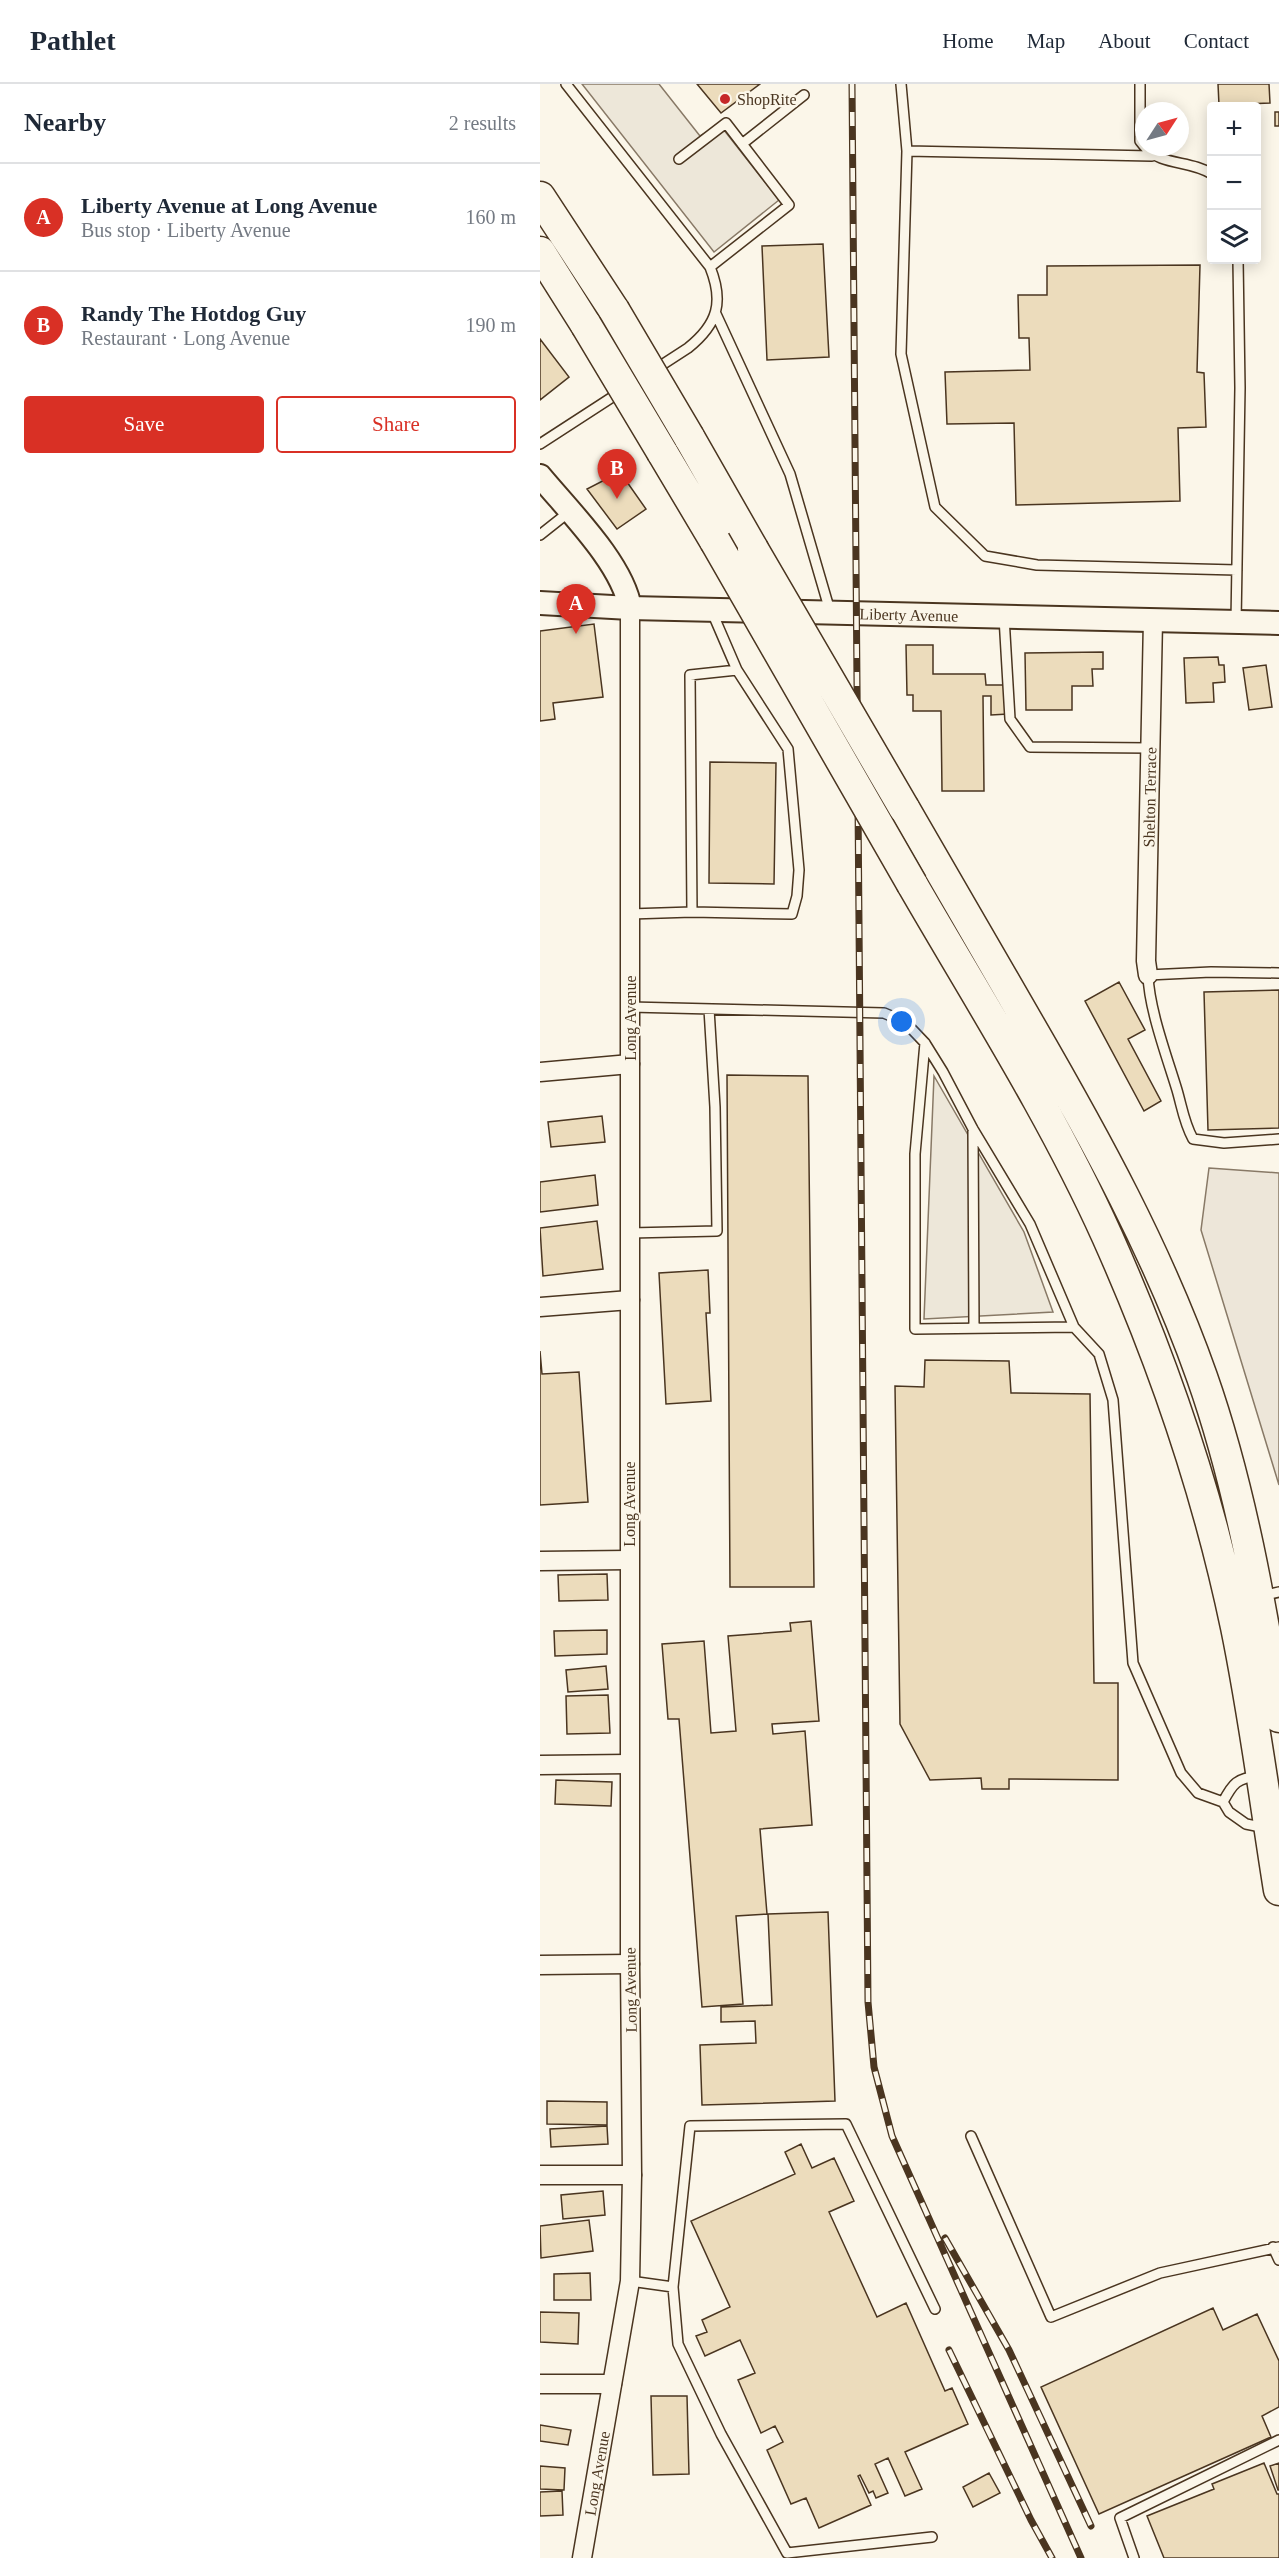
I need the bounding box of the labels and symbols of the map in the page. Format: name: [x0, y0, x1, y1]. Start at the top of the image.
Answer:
place label: ShopRite: [737, 91, 797, 109]
marker: ShopRite: [718, 92, 732, 106]
north arrow: [1135, 102, 1189, 156]
pin: B: [598, 450, 637, 499]
pin: A: [556, 584, 596, 634]
street label: Liberty Avenue: [859, 605, 958, 625]
street label: Shelton Terrace: [1140, 747, 1159, 848]
street label: Long Avenue: [622, 975, 640, 1061]
your location: [887, 1007, 916, 1036]
street label: Long Avenue: [621, 1461, 639, 1547]
street label: Long Avenue: [621, 1947, 641, 2033]
street label: Long Avenue: [582, 2430, 613, 2517]

